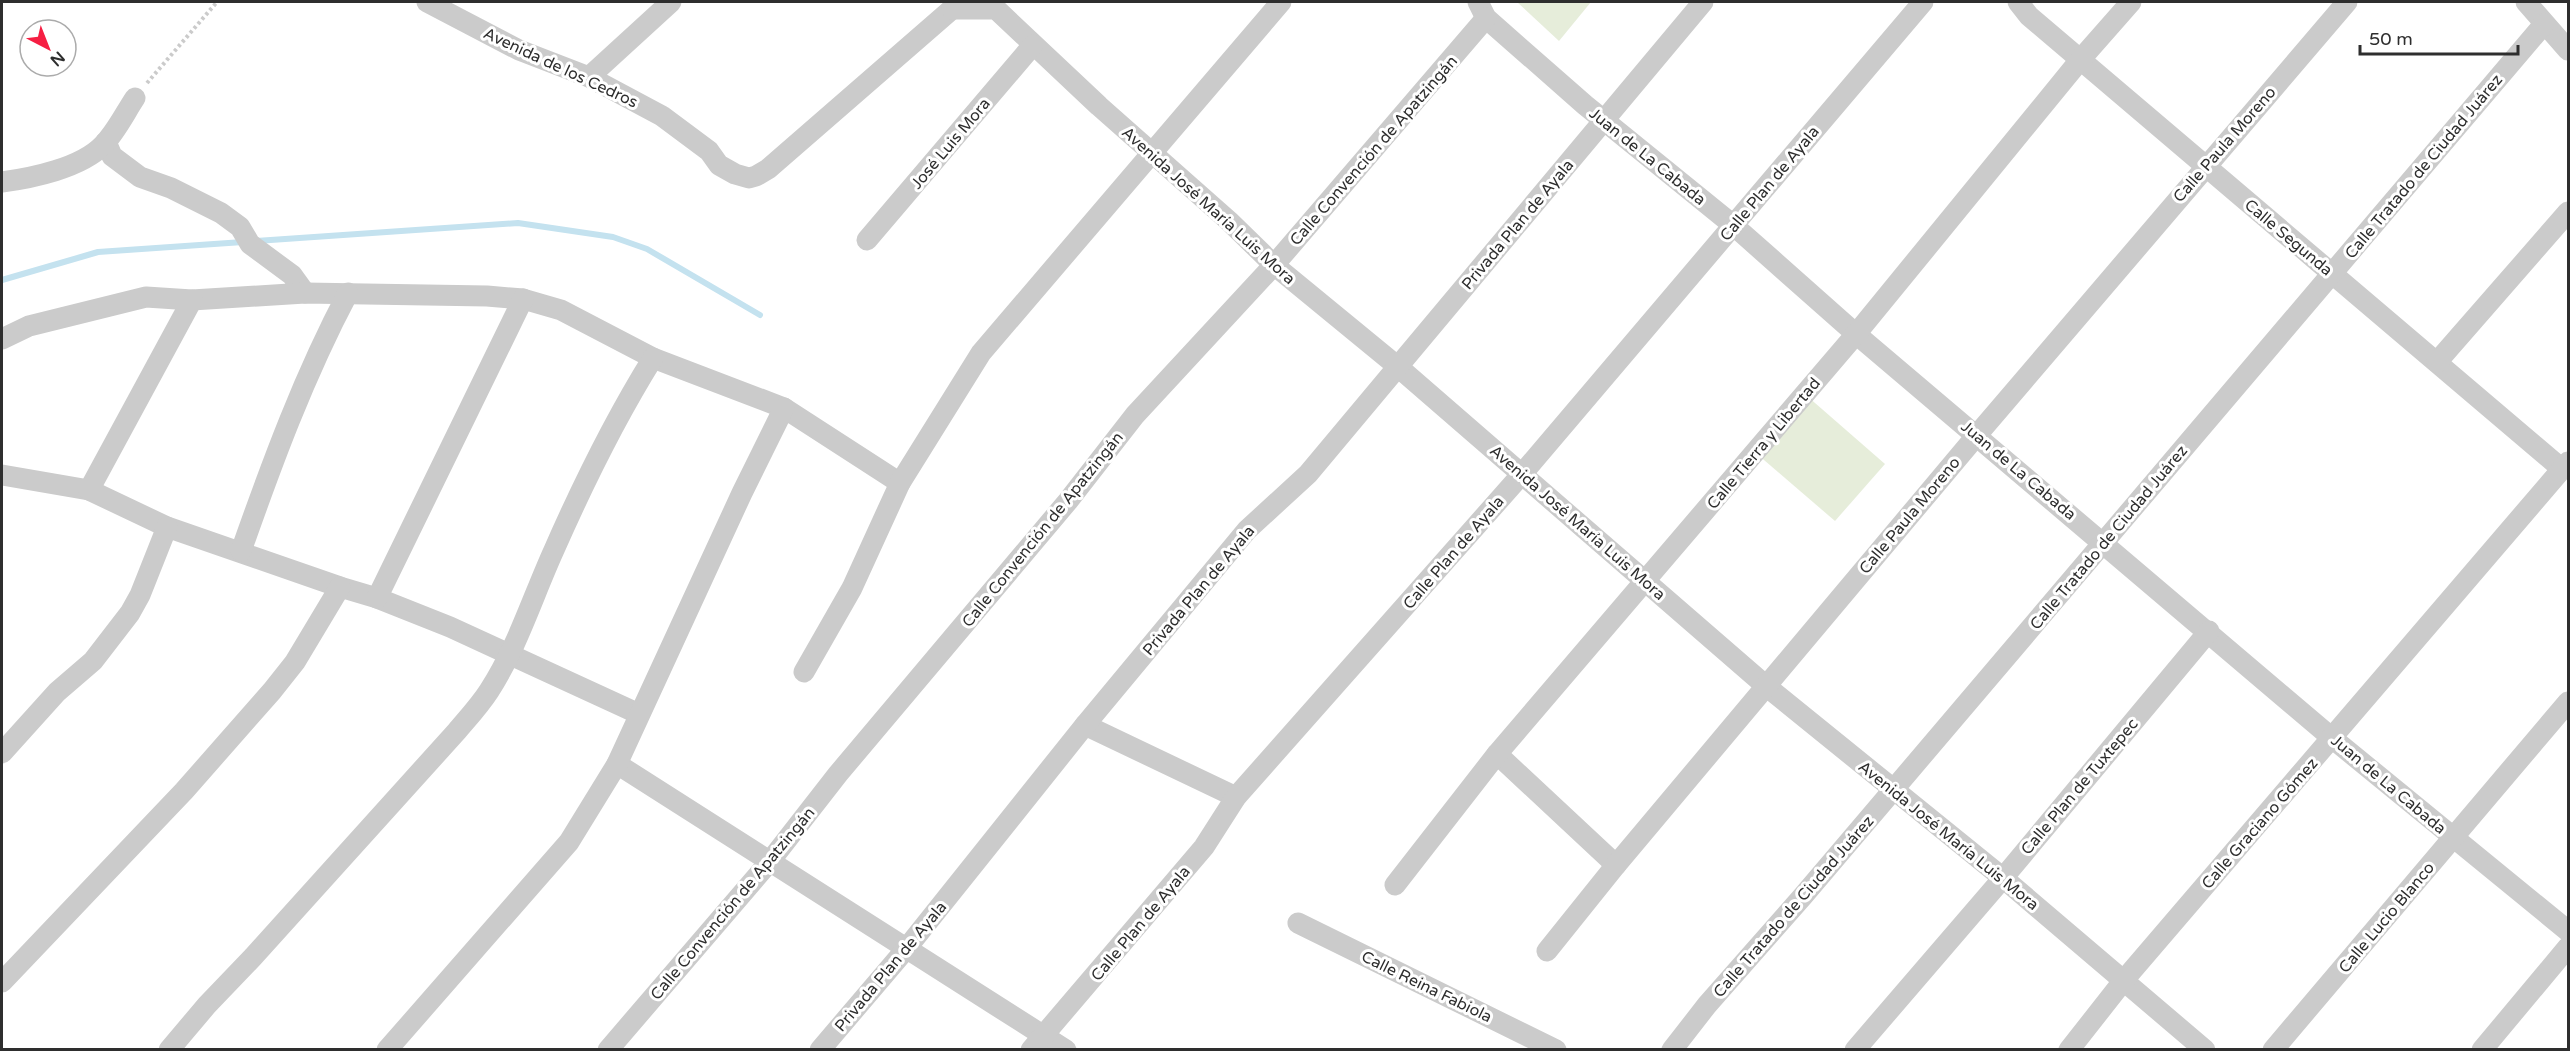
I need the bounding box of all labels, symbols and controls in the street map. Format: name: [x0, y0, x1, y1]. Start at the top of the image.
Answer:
north arrow: [18, 18, 78, 78]
scale bar: [2360, 18, 2518, 56]
street label: Avenida de los Cedros: [480, 23, 641, 112]
text: 50 m: [2369, 28, 2413, 50]
text: N: [46, 47, 69, 70]
street label: Calle Convención de Apatzingán: [1286, 51, 1462, 250]
street label: Calle Tratado de Ciudad Juárez: [2341, 70, 2507, 263]
street label: Calle Paula Moreno: [2169, 83, 2280, 207]
street label: José Luis Mora: [907, 94, 995, 193]
street label: Juan de La Cabada: [1585, 104, 1710, 210]
street label: Calle Plan de Ayala: [1716, 122, 1824, 245]
street label: Avenida José María Luis Mora: [1118, 123, 1299, 289]
street label: Privada Plan de Ayala: [1457, 155, 1578, 294]
street label: Calle Segunda: [2240, 195, 2336, 280]
street label: Calle Tierra y Libertad: [1703, 374, 1825, 514]
street label: Juan de La Cabada: [1957, 417, 2080, 525]
street label: Calle Convención de Apatzingán: [958, 428, 1128, 631]
street label: Avenida José María Luis Mora: [1485, 441, 1669, 605]
street label: Calle Tratado de Ciudad Juárez: [2026, 441, 2192, 634]
street label: Calle Paula Moreno: [1855, 453, 1965, 578]
street label: Calle Plan de Ayala: [1399, 492, 1509, 614]
street label: Privada Plan de Ayala: [1138, 521, 1259, 660]
street label: Calle Plan de Tuxtepec: [2017, 714, 2143, 859]
street label: Juan de La Cabada: [2327, 731, 2450, 839]
street label: Calle Graciano Gómez: [2197, 754, 2322, 893]
street label: Avenida José María Luis Mora: [1854, 757, 2043, 915]
street label: Calle Convención de Apatzingán: [646, 803, 819, 1004]
street label: Calle Tratado de Ciudad Juárez: [1709, 812, 1878, 1002]
street label: Calle Lucio Blanco: [2335, 858, 2439, 977]
street label: Calle Plan de Ayala: [1087, 862, 1195, 985]
street label: Privada Plan de Ayala: [830, 897, 951, 1036]
street label: Calle Reina Fabiola: [1358, 947, 1495, 1027]

